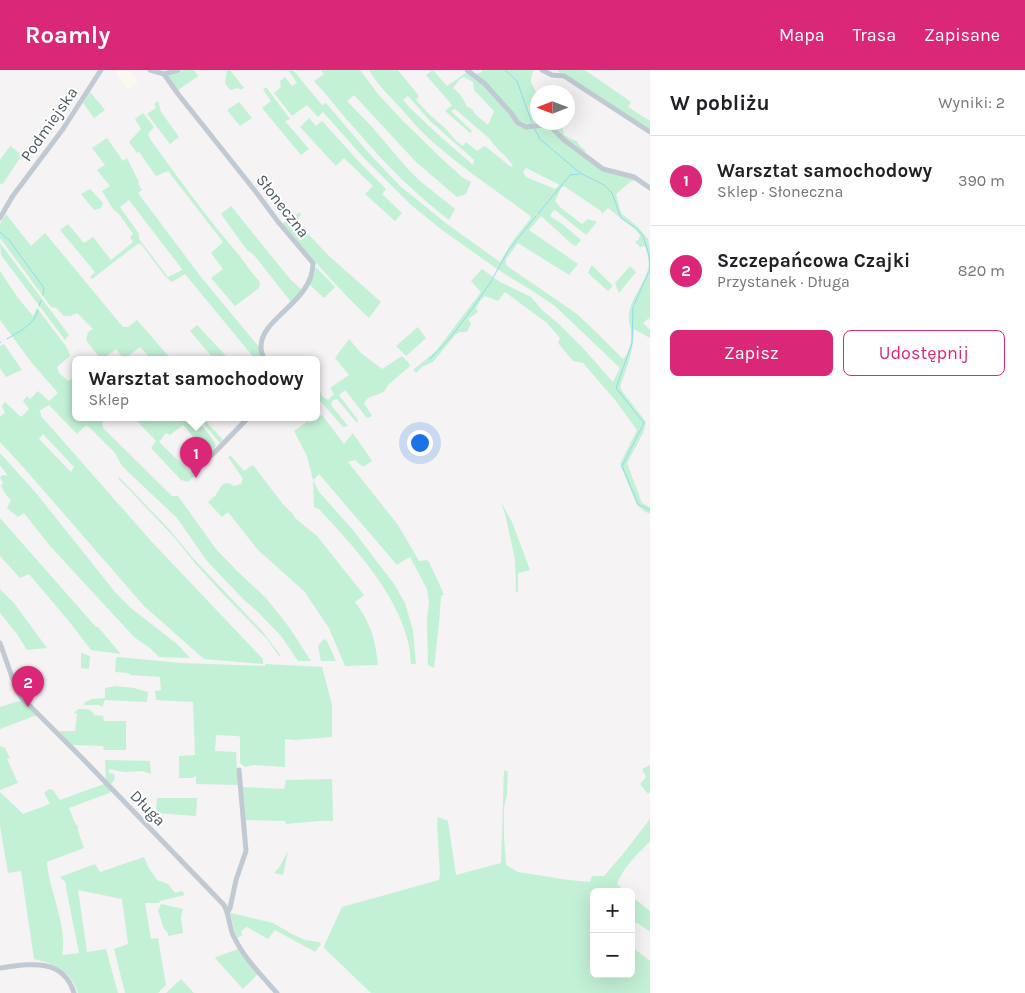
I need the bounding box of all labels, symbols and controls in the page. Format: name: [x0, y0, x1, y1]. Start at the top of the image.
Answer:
text: Roamly: [25, 21, 110, 49]
text: Mapa: [779, 24, 825, 46]
text: Trasa: [853, 24, 896, 46]
text: Zapisane: [924, 24, 1000, 46]
street label: Podmiejska: [16, 83, 82, 165]
north arrow: [530, 85, 575, 130]
text: W pobliżu: [670, 91, 770, 115]
text: Wyniki: 2: [938, 93, 1005, 112]
text: Warsztat samochodowy: [717, 160, 932, 182]
street label: Słoneczna: [252, 171, 314, 241]
text: 1: [683, 171, 689, 190]
text: 390 m: [958, 171, 1005, 190]
text: Sklep · Słoneczna: [717, 182, 843, 201]
text: Szczepańcowa Czajki: [717, 250, 910, 272]
text: 2: [681, 261, 691, 280]
text: 820 m: [958, 261, 1005, 280]
text: Przystanek · Długa: [717, 272, 850, 291]
button: Zapisz: [670, 330, 833, 376]
button: Udostępnij: [843, 330, 1005, 376]
popup: [72, 356, 320, 421]
text: Warsztat samochodowy: [88, 368, 304, 390]
text: Sklep: [88, 390, 129, 409]
your location: [407, 430, 433, 456]
pin: 1: [180, 437, 212, 478]
pin: 2: [12, 666, 44, 707]
street label: Długa: [126, 786, 170, 830]
map controls: [590, 888, 635, 978]
button: +: [590, 888, 635, 933]
button: −: [590, 933, 635, 978]

